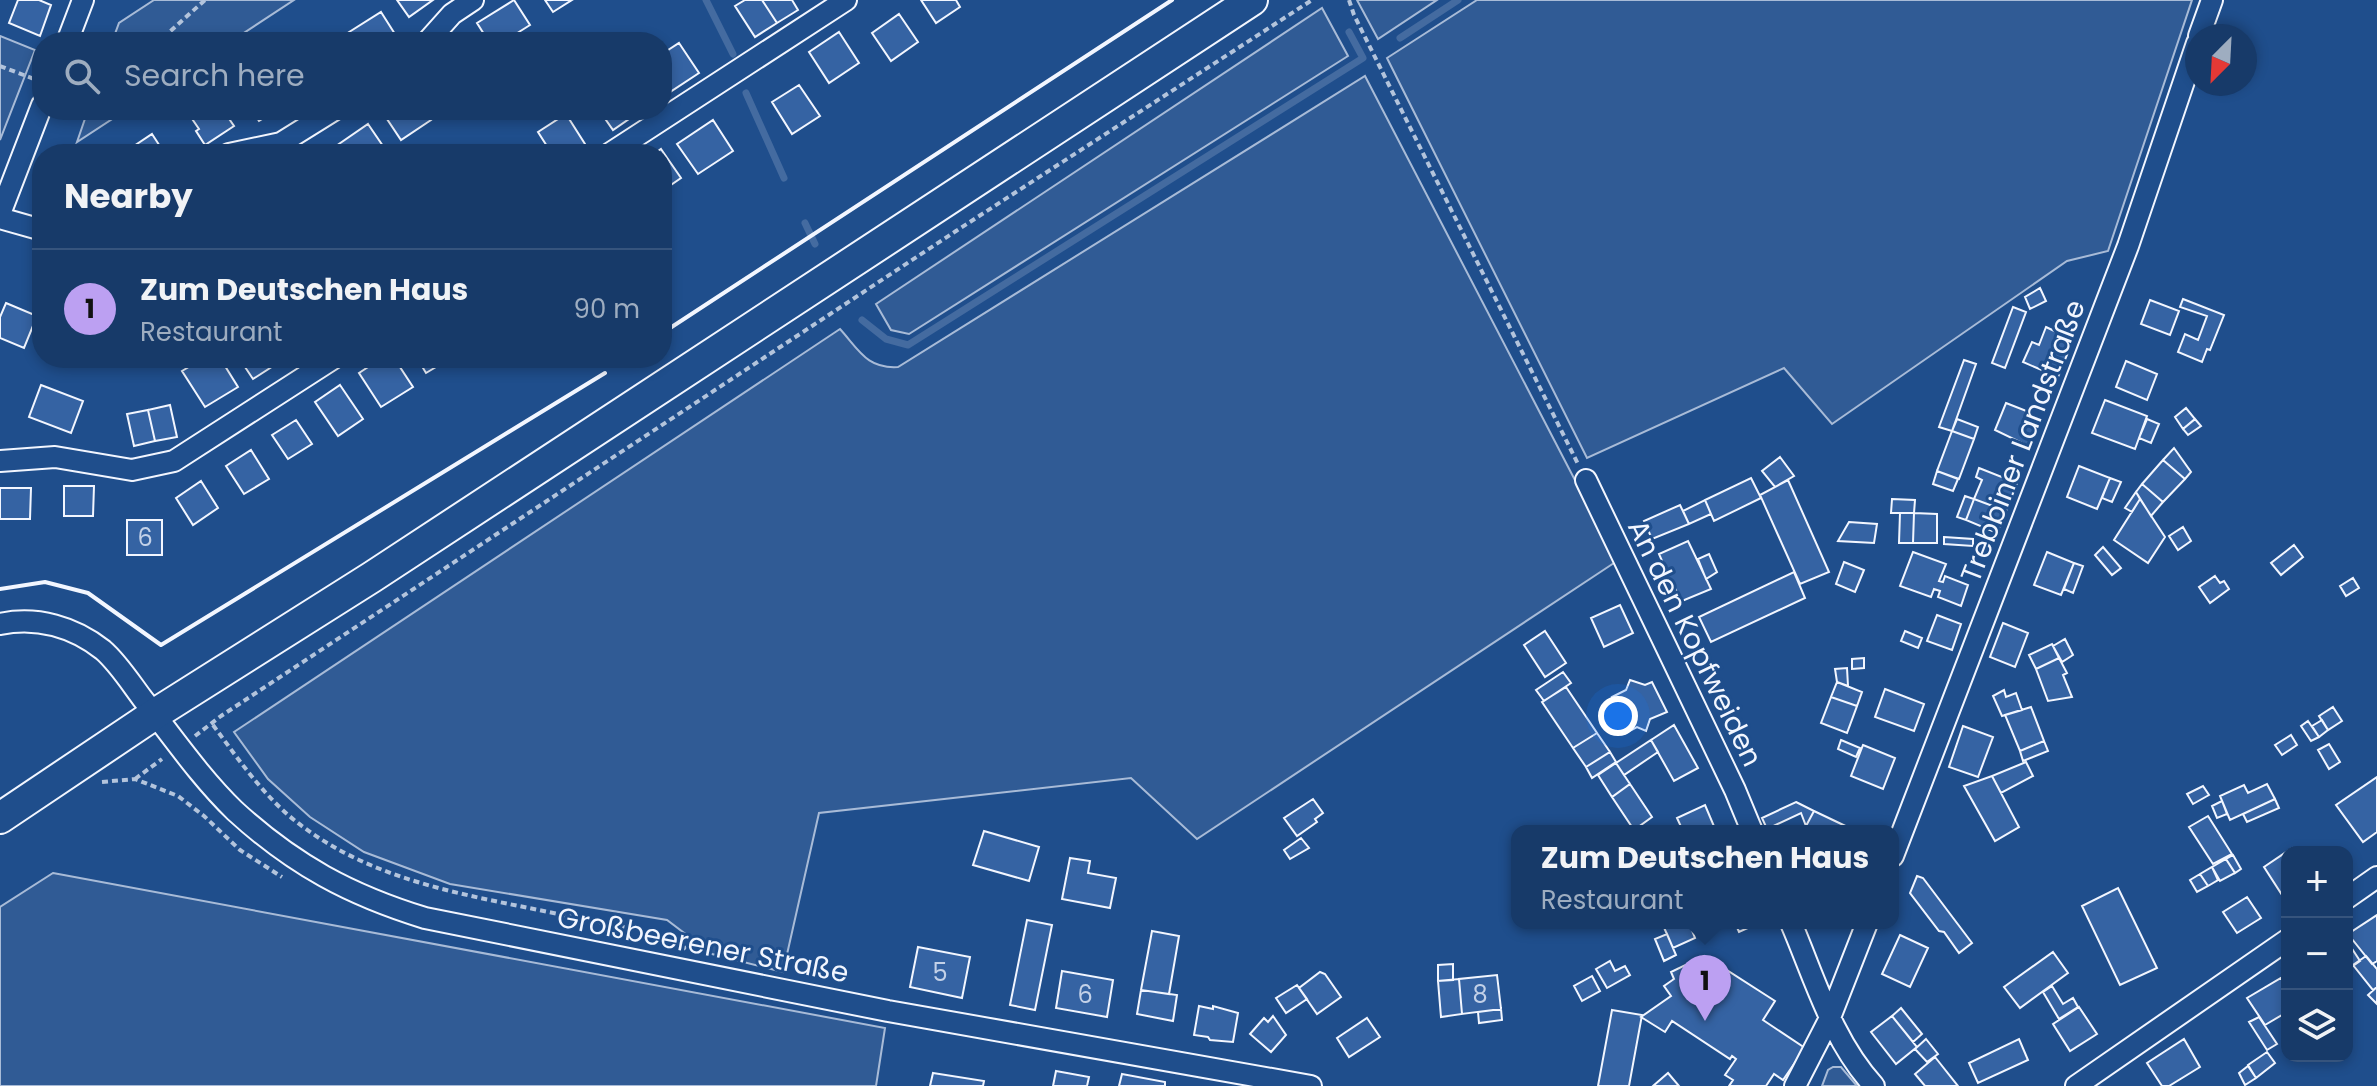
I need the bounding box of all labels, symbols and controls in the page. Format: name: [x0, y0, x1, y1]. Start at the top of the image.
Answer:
north arrow: [2185, 24, 2257, 96]
search box: [32, 32, 672, 120]
icon: search: [60, 54, 104, 98]
text: Search here: [124, 54, 305, 97]
text: Nearby: [64, 172, 193, 220]
text: Zum Deutschen Haus: [140, 268, 468, 311]
text: 1: [85, 291, 95, 327]
text: 90 m: [574, 291, 640, 327]
street label: Trebbiner Landstraße: [1951, 294, 2095, 588]
text: Restaurant: [140, 314, 283, 350]
street label: An den Kopfweiden: [1618, 513, 1772, 773]
house number: 6: [137, 521, 153, 554]
your location: [1598, 696, 1638, 736]
popup: [1511, 825, 1899, 929]
text: Zum Deutschen Haus: [1541, 836, 1869, 879]
map controls: [2281, 846, 2353, 1062]
button: +: [2281, 846, 2353, 918]
text: Restaurant: [1541, 882, 1683, 918]
street label: Großbeerener Straße: [554, 898, 852, 992]
button: −: [2281, 918, 2353, 990]
pin: 1: [1679, 955, 1731, 1021]
house number: 5: [932, 956, 948, 989]
house number: 6: [1077, 978, 1093, 1011]
house number: 8: [1472, 978, 1488, 1011]
button: layers: [2281, 990, 2353, 1062]

